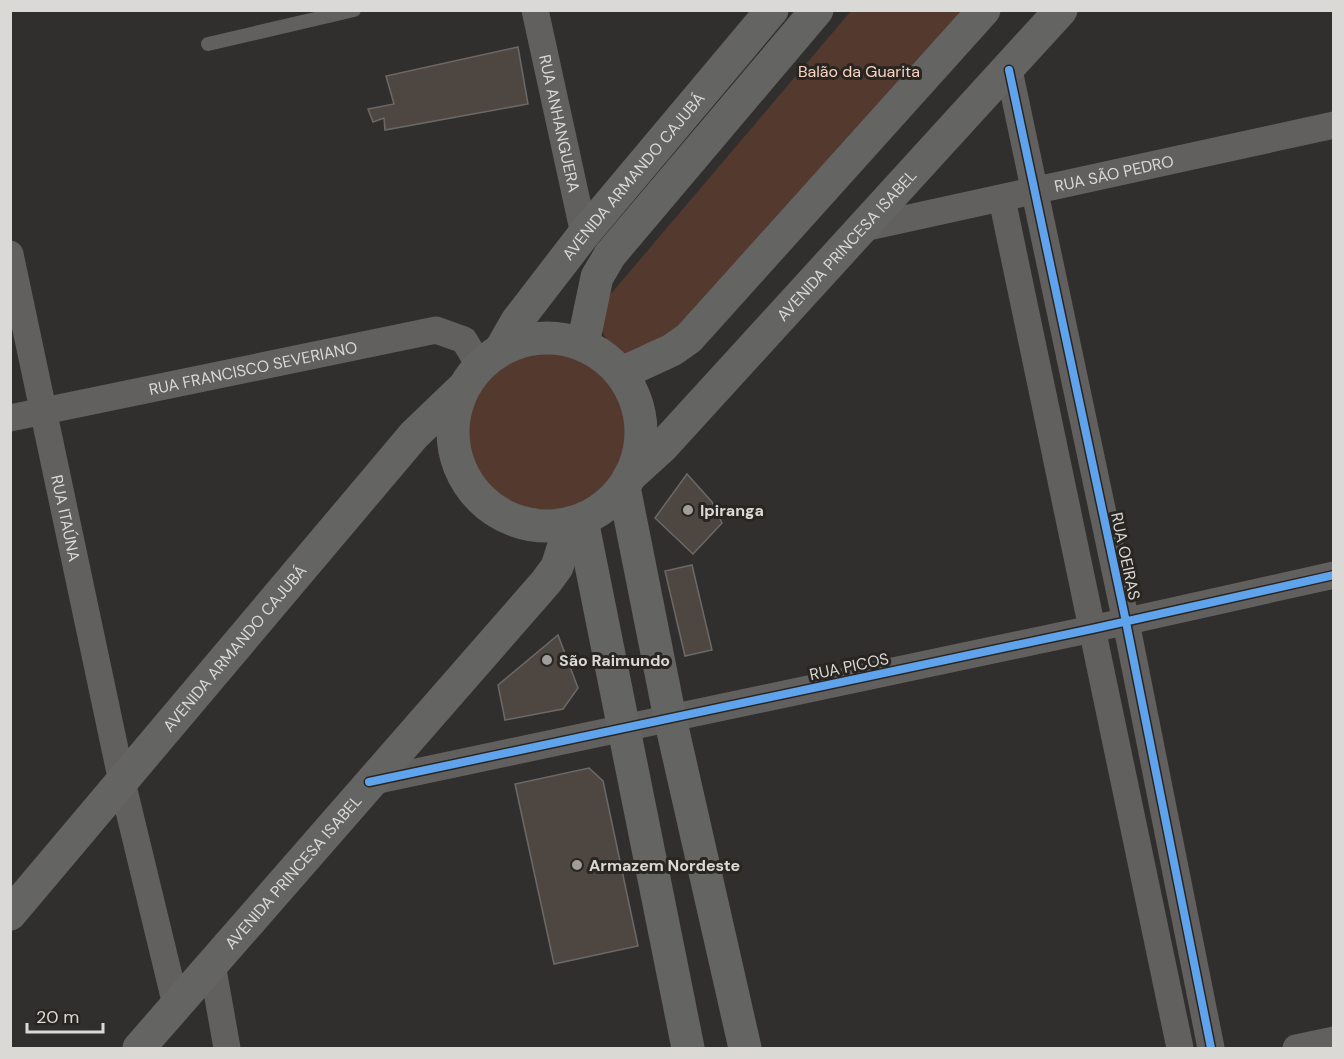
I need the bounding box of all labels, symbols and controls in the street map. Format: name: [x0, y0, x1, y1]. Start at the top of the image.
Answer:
street label: RUA ANHANGUERA: [534, 53, 585, 195]
park label: Balão da Guarita: [798, 61, 920, 82]
street label: AVENIDA ARMANDO CAJUBÁ: [558, 88, 710, 265]
street label: RUA SÃO PEDRO: [1052, 150, 1176, 197]
street label: AVENIDA PRINCESA ISABEL: [772, 165, 921, 326]
street label: RUA FRANCISCO SEVERIANO: [147, 337, 359, 400]
street label: RUA ITAÚNA: [46, 473, 85, 564]
place label: Ipiranga: [700, 500, 764, 521]
marker: Ipiranga: [681, 503, 695, 517]
street label: RUA OEIRAS: [1106, 510, 1145, 602]
street label: AVENIDA ARMANDO CAJUBÁ: [158, 560, 311, 736]
street label: RUA PICOS: [808, 648, 891, 685]
place label: São Raimundo: [559, 650, 670, 671]
marker: São Raimundo: [540, 653, 554, 667]
street label: AVENIDA PRINCESA ISABEL: [220, 791, 366, 954]
place label: Armazem Nordeste: [589, 855, 740, 876]
marker: Armazem Nordeste: [570, 858, 584, 872]
scale bar: [27, 996, 104, 1034]
text: 20 m: [36, 1005, 79, 1029]

